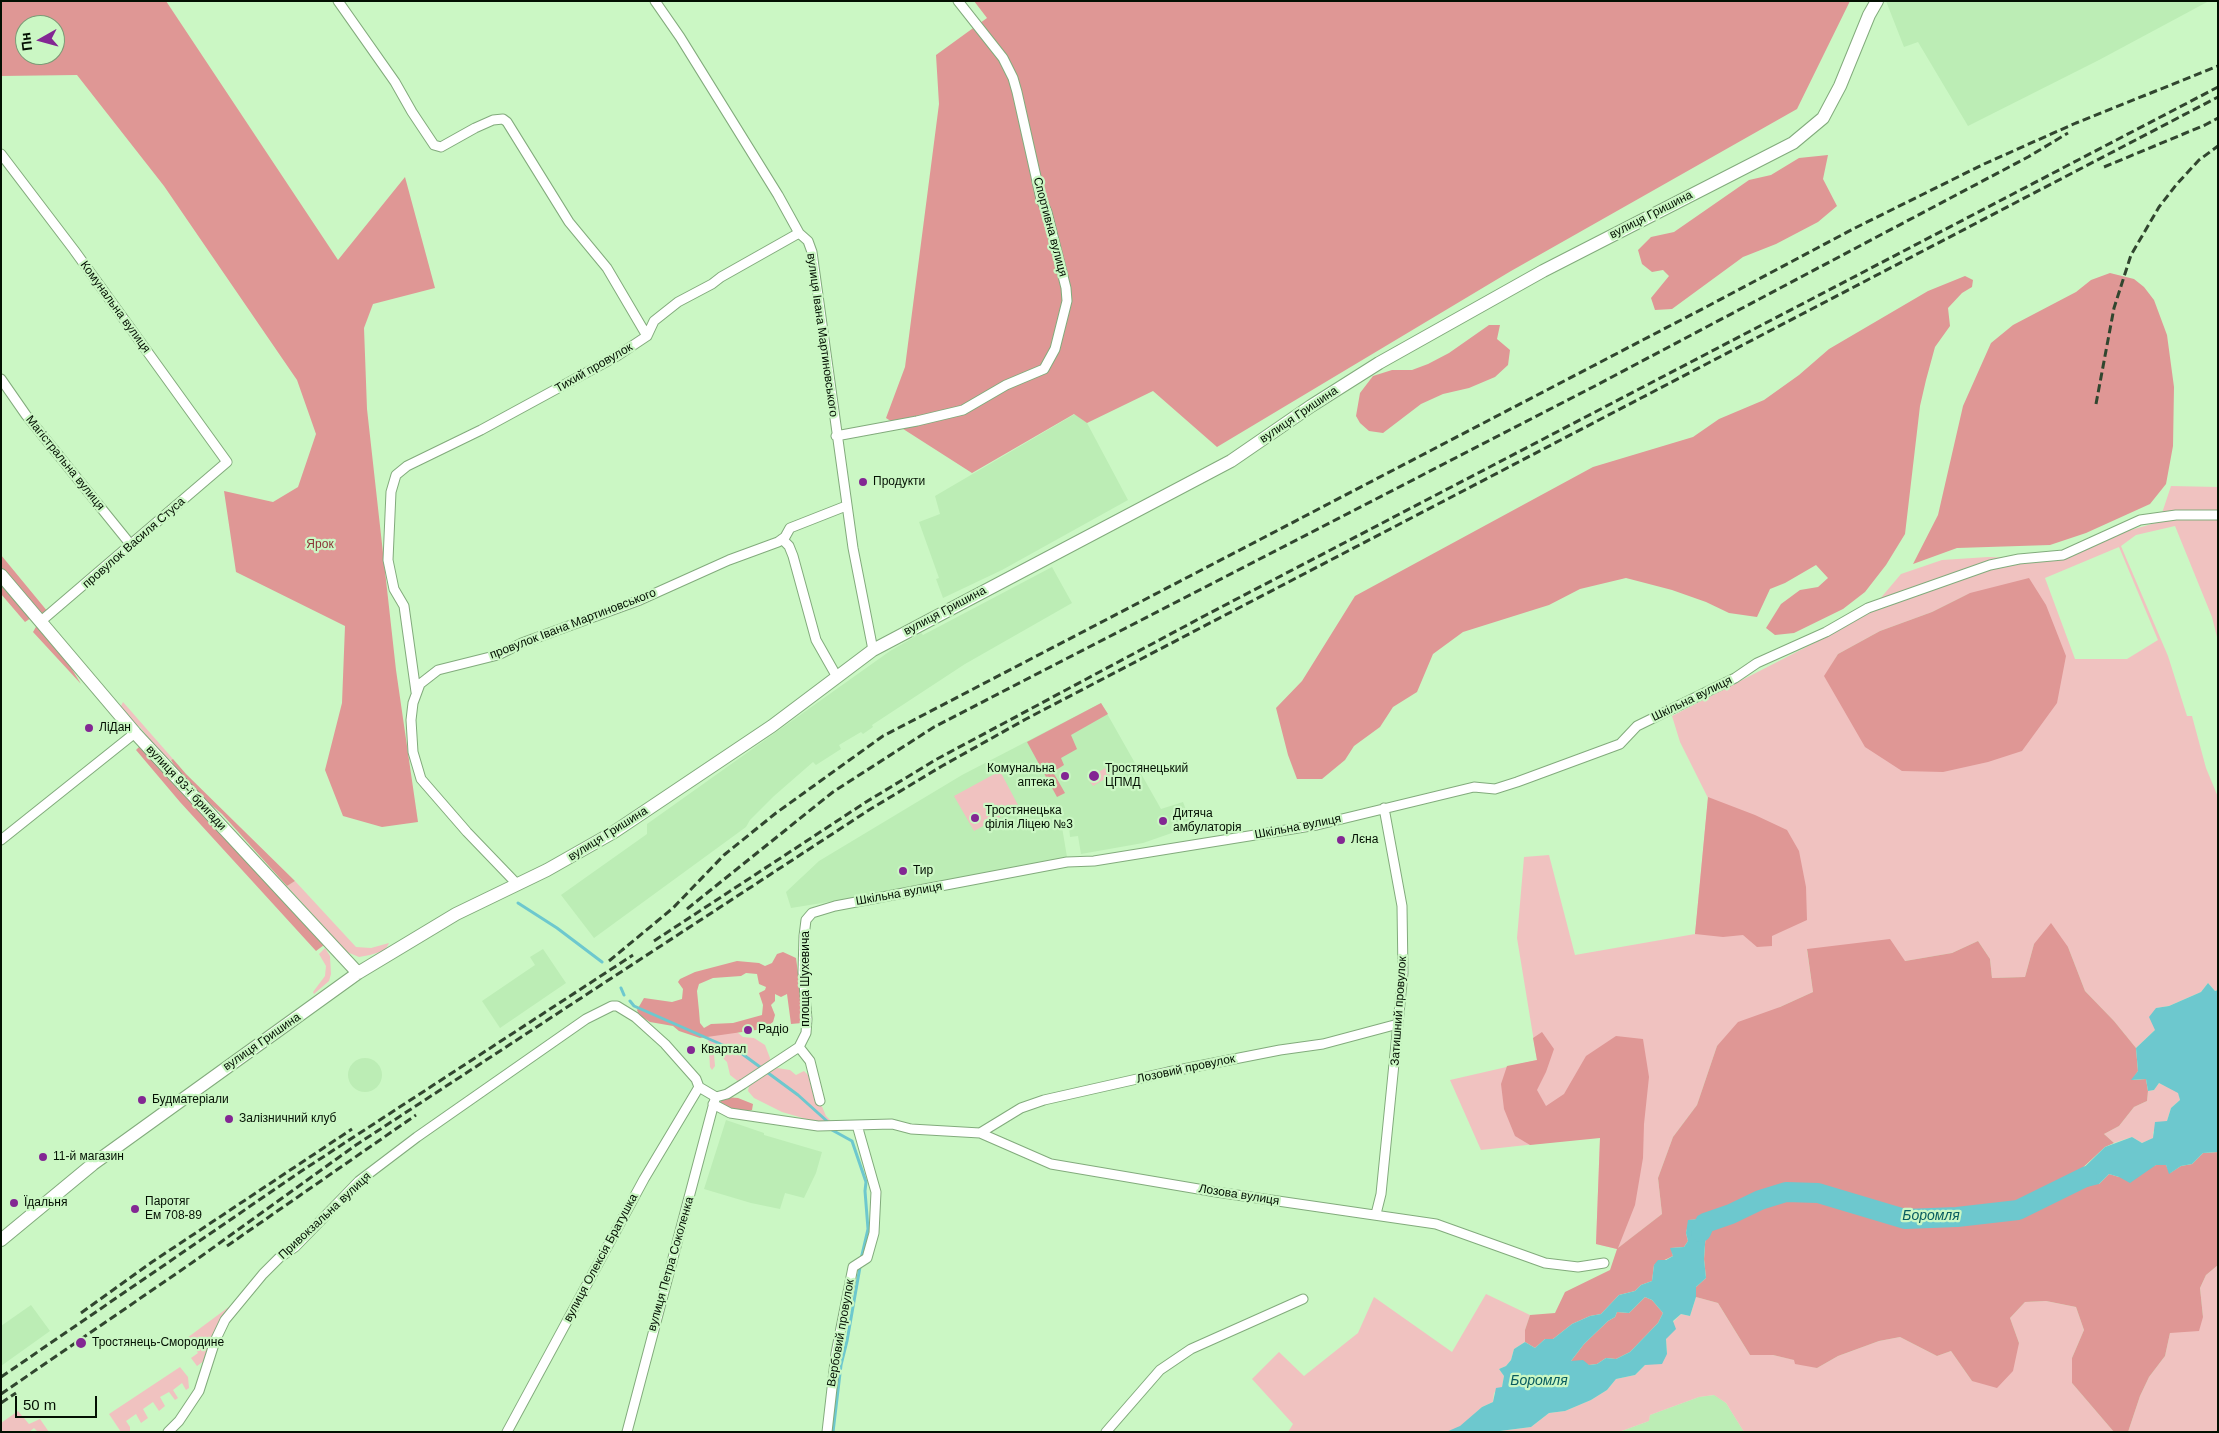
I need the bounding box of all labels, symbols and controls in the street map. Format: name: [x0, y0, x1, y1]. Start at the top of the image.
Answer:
north arrow: [15, 15, 65, 65]
text: Пн: [17, 32, 35, 52]
street label: Спортивна вулиця: [1030, 176, 1070, 278]
street label: вулиця Гришина: [1607, 188, 1695, 242]
street label: вулиця Івана Мартиновського: [803, 252, 841, 418]
street label: Комунальна вулиця: [77, 258, 153, 356]
street label: Тихий провулок: [553, 340, 635, 396]
street label: вулиця Гришина: [1257, 384, 1341, 446]
street label: Магістральна вулиця: [22, 413, 108, 513]
place label: Продукти: [873, 475, 925, 489]
marker: Продукти: [857, 476, 869, 488]
street label: провулок Василя Стуса: [80, 495, 188, 591]
park label: Ярок: [306, 538, 334, 552]
street label: вулиця Гришина: [901, 583, 989, 639]
street label: провулок Івана Мартиновського: [488, 586, 658, 662]
street label: Шкільна вулиця: [1649, 673, 1735, 725]
place label: ЛіДан: [99, 721, 131, 735]
marker: ЛіДан: [83, 722, 95, 734]
street label: вулиця 93-ї бригади: [143, 742, 229, 834]
place label: Комунальна аптека: [987, 762, 1055, 790]
place label: Тростянецький ЦПМД: [1105, 762, 1188, 790]
marker: Тростянецький ЦПМД: [1087, 769, 1101, 783]
marker: Комунальна аптека: [1059, 770, 1071, 782]
street label: вулиця Гришина: [566, 804, 650, 864]
place label: Тростянецька філія Ліцею №3: [985, 804, 1073, 832]
place label: Дитяча амбулаторія: [1173, 807, 1241, 835]
marker: Тростянецька філія Ліцею №3: [969, 812, 981, 824]
street label: Шкільна вулиця: [1254, 812, 1342, 842]
marker: Дитяча амбулаторія: [1157, 815, 1169, 827]
place label: Лєна: [1351, 833, 1378, 847]
marker: Лєна: [1335, 834, 1347, 846]
place label: Тир: [913, 864, 933, 878]
marker: Тир: [897, 865, 909, 877]
street label: Шкільна вулиця: [855, 879, 943, 909]
street label: площа Шухевича: [799, 931, 813, 1027]
street label: Затишний провулок: [1388, 956, 1410, 1066]
street label: вулиця Гришина: [221, 1010, 303, 1074]
place label: Радіо: [758, 1023, 789, 1037]
marker: Радіо: [742, 1024, 754, 1036]
place label: Квартал: [701, 1043, 746, 1057]
marker: Квартал: [685, 1044, 697, 1056]
street label: Лозовий провулок: [1135, 1052, 1237, 1086]
place label: Будматеріали: [152, 1093, 229, 1107]
marker: Будматеріали: [136, 1094, 148, 1106]
place label: Залізничний клуб: [239, 1112, 336, 1126]
marker: Залізничний клуб: [223, 1113, 235, 1125]
place label: 11-й магазин: [53, 1150, 124, 1164]
marker: 11-й магазин: [37, 1151, 49, 1163]
street label: Привокзальна вулиця: [276, 1169, 374, 1263]
street label: Лозова вулиця: [1198, 1182, 1280, 1208]
street label: вулиця Олексія Братушка: [561, 1191, 641, 1325]
place label: Паротяг Ем 708-89: [145, 1195, 202, 1223]
street label: вулиця Петра Соколенка: [645, 1195, 697, 1333]
place label: Їдальня: [24, 1196, 67, 1210]
marker: Їдальня: [8, 1197, 20, 1209]
marker: Паротяг Ем 708-89: [129, 1203, 141, 1215]
water label: Боромля: [1902, 1208, 1960, 1224]
street label: Вербовий провулок: [824, 1278, 858, 1388]
marker: Тростянець-Смородине: [74, 1336, 88, 1350]
place label: Тростянець-Смородине: [92, 1336, 224, 1350]
water label: Боромля: [1510, 1373, 1568, 1389]
scale bar: [18, 1386, 100, 1418]
text: 50 m: [23, 1396, 56, 1413]

